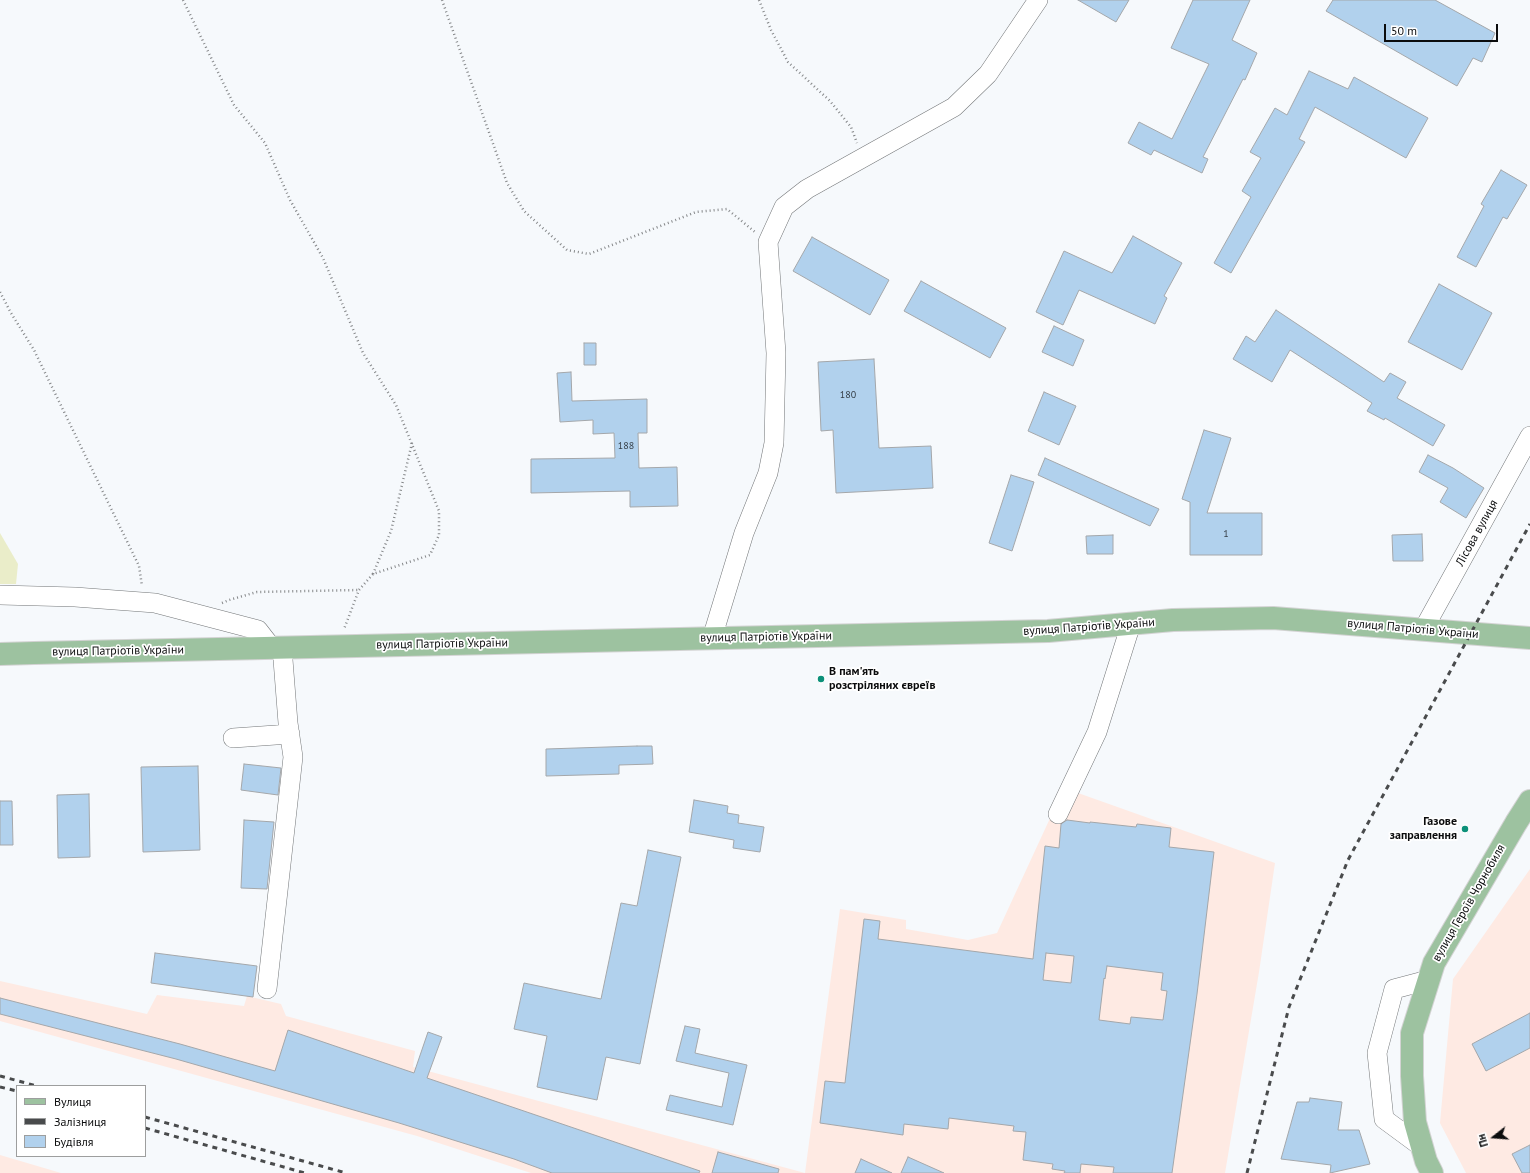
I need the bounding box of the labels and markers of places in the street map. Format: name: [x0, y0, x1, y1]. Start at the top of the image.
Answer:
place label: В пам'ять розстріляних євреїв: [829, 665, 935, 693]
marker: В пам'ять розстріляних євреїв: [816, 674, 826, 684]
place label: Газове заправлення: [1390, 815, 1457, 843]
marker: Газове заправлення: [1460, 824, 1470, 834]

